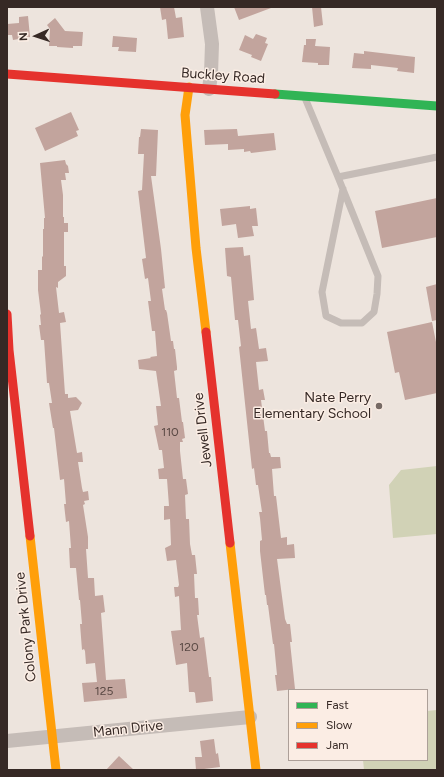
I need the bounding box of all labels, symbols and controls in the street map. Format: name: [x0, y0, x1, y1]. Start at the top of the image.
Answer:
north arrow: [16, 16, 56, 56]
text: N: [17, 32, 30, 41]
street label: Buckley Road: [180, 65, 266, 87]
place label: Nate Perry Elementary School: [253, 390, 371, 422]
street label: Jewell Drive: [190, 392, 216, 468]
marker: Nate Perry Elementary School: [374, 401, 384, 411]
house number: 110: [161, 425, 179, 439]
street label: Colony Park Drive: [12, 571, 40, 683]
house number: 120: [179, 640, 199, 654]
house number: 125: [95, 684, 113, 698]
legend: [288, 689, 428, 761]
text: Fast: [326, 698, 349, 712]
street label: Mann Drive: [92, 717, 164, 741]
text: Slow: [326, 718, 352, 732]
text: Jam: [326, 738, 349, 752]

